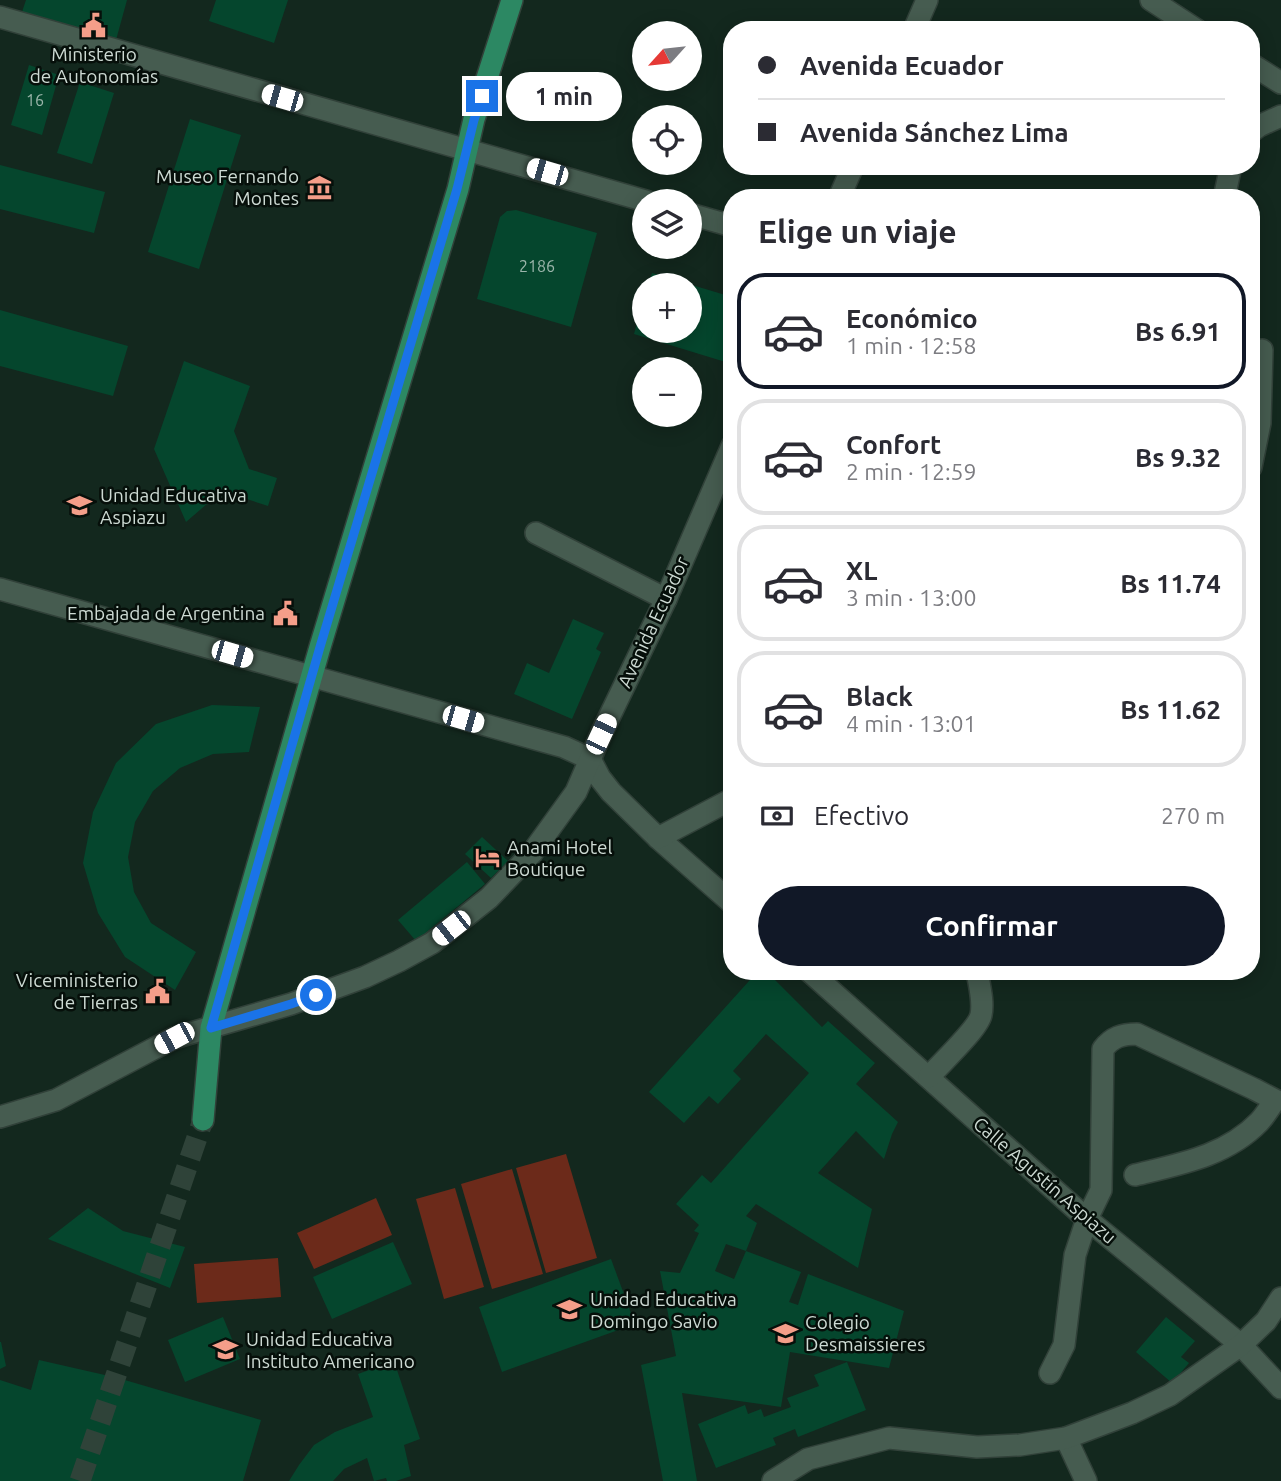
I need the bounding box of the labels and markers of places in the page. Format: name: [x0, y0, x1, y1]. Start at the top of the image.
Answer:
public building icon: Ministerio de Autonomías: [80, 12, 108, 40]
place label: Ministerio de Autonomías: [30, 43, 158, 87]
place label: Museo Fernando Montes: [156, 165, 299, 209]
museum icon: Museo Fernando Montes: [305, 173, 333, 201]
place label: Unidad Educativa Aspiazu: [100, 484, 247, 528]
school or university icon: Unidad Educativa Aspiazu: [66, 492, 94, 520]
public building icon: Embajada de Argentina: [271, 599, 299, 627]
place label: Embajada de Argentina: [67, 602, 265, 624]
place label: Anami Hotel Boutique: [507, 836, 613, 880]
hotel icon: Anami Hotel Boutique: [473, 844, 501, 872]
place label: Viceministerio de Tierras: [16, 969, 138, 1013]
public building icon: Viceministerio de Tierras: [144, 977, 172, 1005]
place label: Unidad Educativa Domingo Savio: [590, 1288, 737, 1332]
school or university icon: Unidad Educativa Domingo Savio: [556, 1296, 584, 1324]
place label: Colegio Desmaissieres: [805, 1311, 925, 1355]
school or university icon: Colegio Desmaissieres: [771, 1319, 799, 1347]
place label: Unidad Educativa Instituto Americano: [246, 1328, 415, 1372]
school or university icon: Unidad Educativa Instituto Americano: [212, 1336, 240, 1364]

